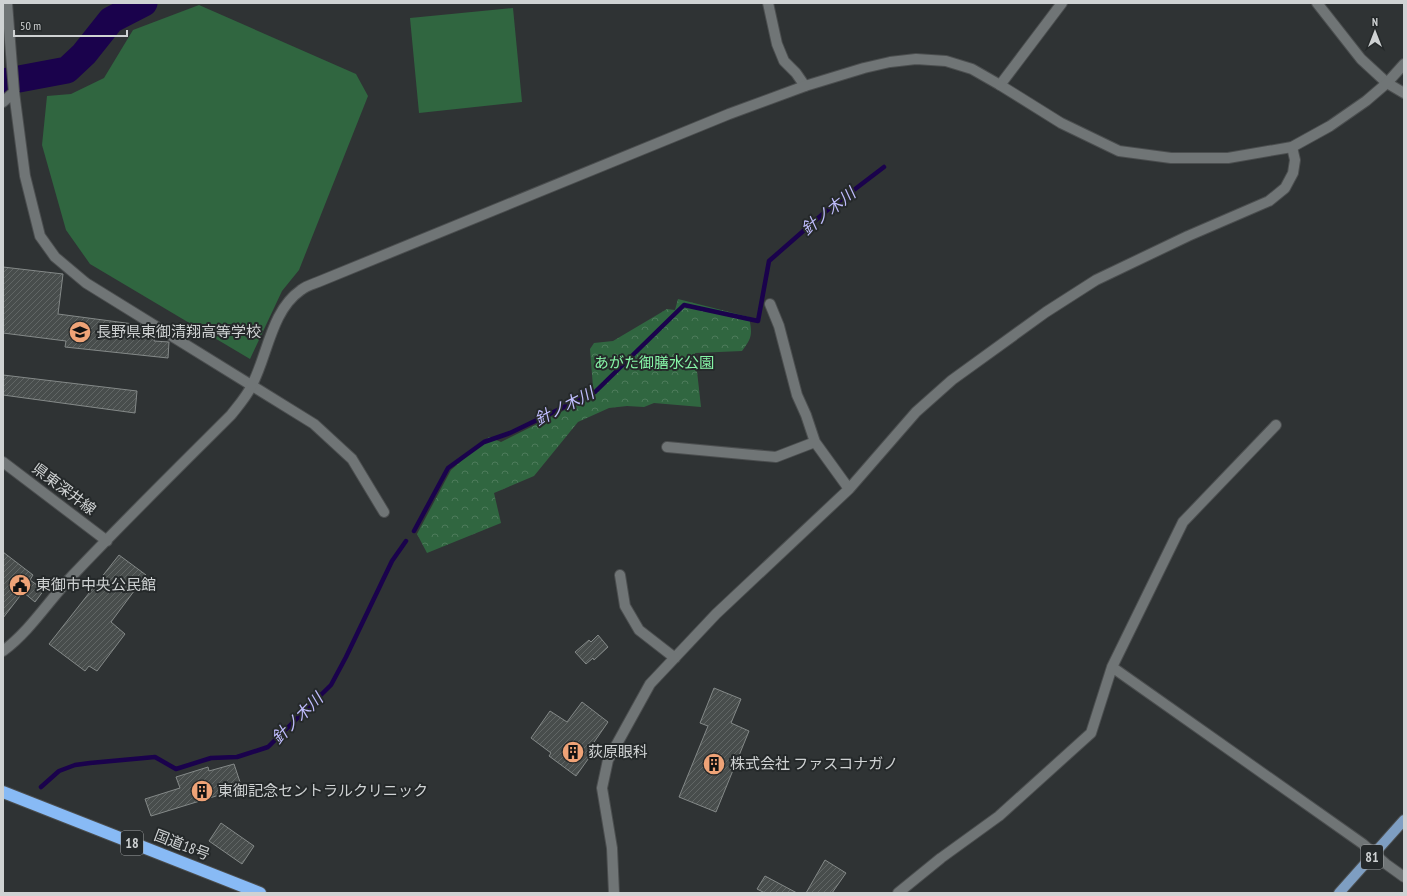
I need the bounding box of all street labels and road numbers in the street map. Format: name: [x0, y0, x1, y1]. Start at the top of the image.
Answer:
street label: 県東深井線: [29, 458, 100, 519]
street label: 国道18号: [151, 825, 213, 864]
road number: 18: [121, 831, 143, 855]
road number: 81: [1361, 845, 1383, 869]

